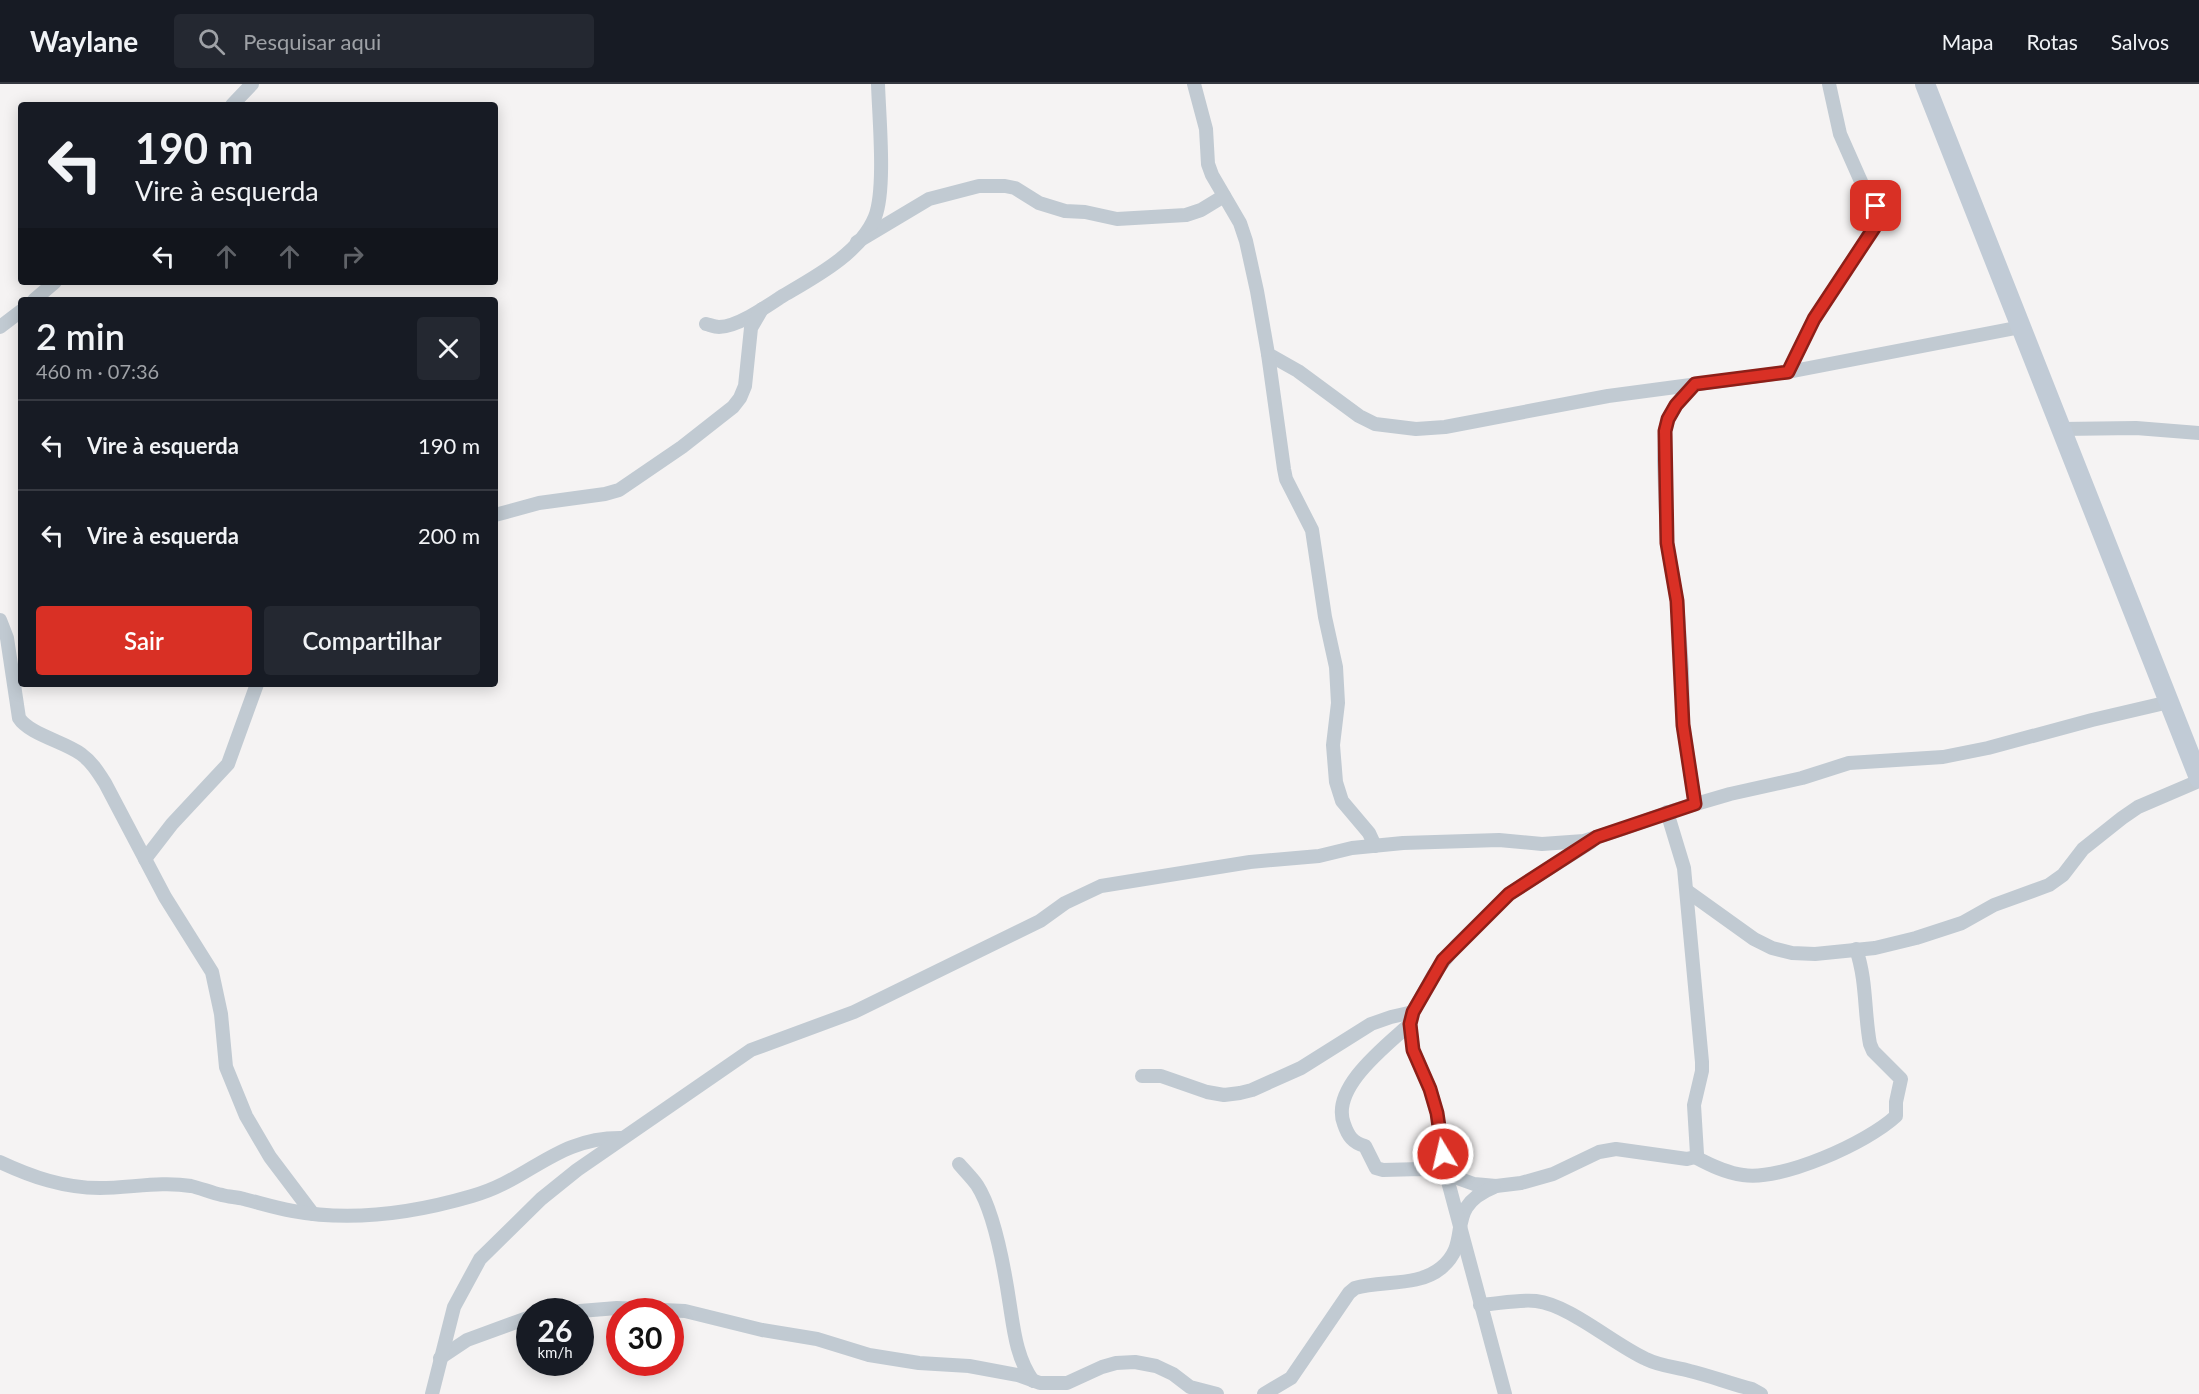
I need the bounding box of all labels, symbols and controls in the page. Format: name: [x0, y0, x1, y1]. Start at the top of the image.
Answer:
search box: [174, 14, 594, 68]
text: Waylane: [30, 24, 138, 58]
icon: search: [195, 25, 228, 58]
text: Pesquisar aqui: [243, 28, 381, 55]
text: Mapa: [1942, 29, 1994, 54]
text: Rotas: [2027, 29, 2078, 54]
text: Salvos: [2111, 29, 2169, 54]
text: 190 m: [135, 123, 253, 173]
icon: left: [36, 126, 114, 204]
text: Vire à esquerda: [135, 174, 319, 207]
pin: [1850, 180, 1901, 231]
icon: arrive: [1859, 189, 1892, 222]
icon: left: [147, 240, 180, 273]
icon: ahead: [210, 240, 243, 273]
icon: ahead: [273, 240, 306, 273]
icon: right: [336, 240, 369, 273]
text: 2 min: [36, 314, 125, 358]
button: close: [417, 317, 480, 380]
text: 460 m · 07:36: [36, 359, 159, 383]
icon: left: [36, 429, 69, 462]
text: Vire à esquerda: [87, 432, 239, 459]
text: 190 m: [418, 432, 480, 459]
icon: left: [36, 519, 69, 552]
text: Vire à esquerda: [87, 522, 239, 549]
text: 200 m: [418, 522, 480, 549]
button: Sair: [36, 606, 252, 675]
button: Compartilhar: [264, 606, 480, 675]
position arrow: [1411, 1122, 1475, 1186]
speed limit sign: 30: [606, 1298, 684, 1376]
text: 26: [538, 1312, 572, 1348]
text: km/h: [537, 1343, 573, 1361]

